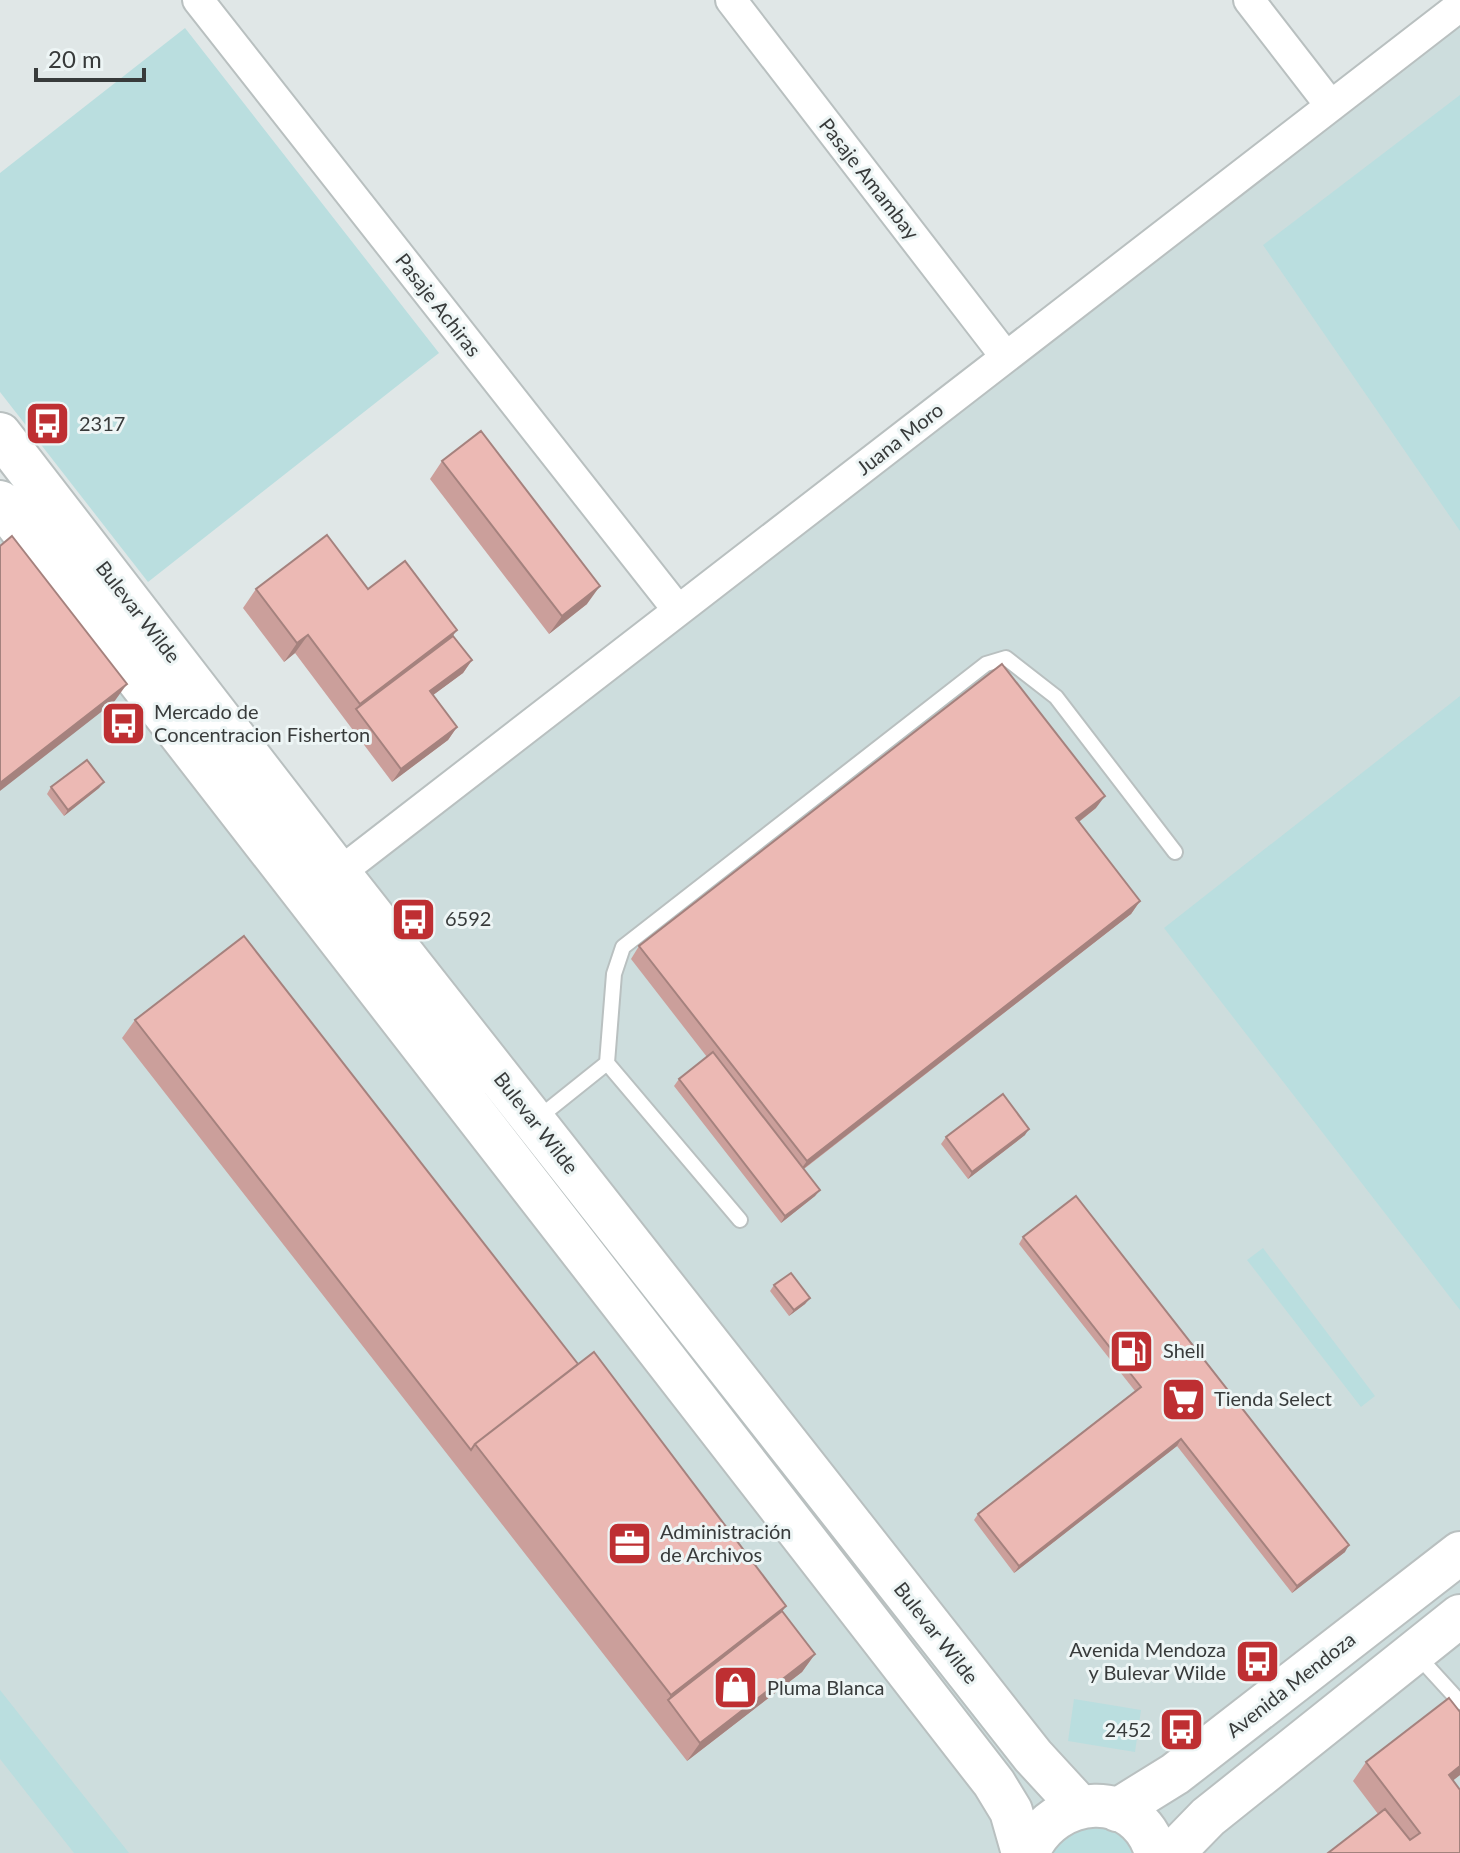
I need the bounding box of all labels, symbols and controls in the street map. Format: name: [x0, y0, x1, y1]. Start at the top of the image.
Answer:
scale bar: [36, 32, 144, 82]
text: 20 m: [48, 44, 102, 73]
street label: Pasaje Amambay: [815, 113, 925, 244]
street label: Pasaje Achiras: [391, 248, 487, 361]
street label: Juana Moro: [851, 397, 947, 479]
bus stop icon: 2317: [24, 400, 72, 448]
place label: 2317: [79, 411, 125, 435]
street label: Bulevar Wilde: [92, 556, 186, 667]
bus stop icon: Mercado de Concentracion Fisherton: [99, 699, 147, 747]
place label: Mercado de Concentracion Fisherton: [154, 699, 370, 746]
bus stop icon: 6592: [390, 895, 438, 943]
place label: 6592: [445, 906, 491, 930]
street label: Bulevar Wilde: [490, 1067, 584, 1178]
fuel station icon: Shell: [1108, 1327, 1156, 1375]
place label: Shell: [1163, 1338, 1205, 1362]
supermarket icon: Tienda Select: [1159, 1375, 1207, 1423]
place label: Tienda Select: [1214, 1386, 1332, 1410]
place label: Administración de Archivos: [660, 1519, 791, 1566]
office icon: Administración de Archivos: [605, 1520, 653, 1568]
street label: Bulevar Wilde: [890, 1577, 984, 1688]
street label: Avenida Mendoza: [1221, 1626, 1360, 1742]
place label: Avenida Mendoza y Bulevar Wilde: [1069, 1637, 1226, 1684]
bus stop icon: Avenida Mendoza y Bulevar Wilde: [1233, 1637, 1281, 1685]
shop icon: Pluma Blanca: [712, 1664, 760, 1712]
place label: Pluma Blanca: [767, 1675, 884, 1699]
bus stop icon: 2452: [1158, 1706, 1206, 1754]
place label: 2452: [1105, 1717, 1151, 1741]

